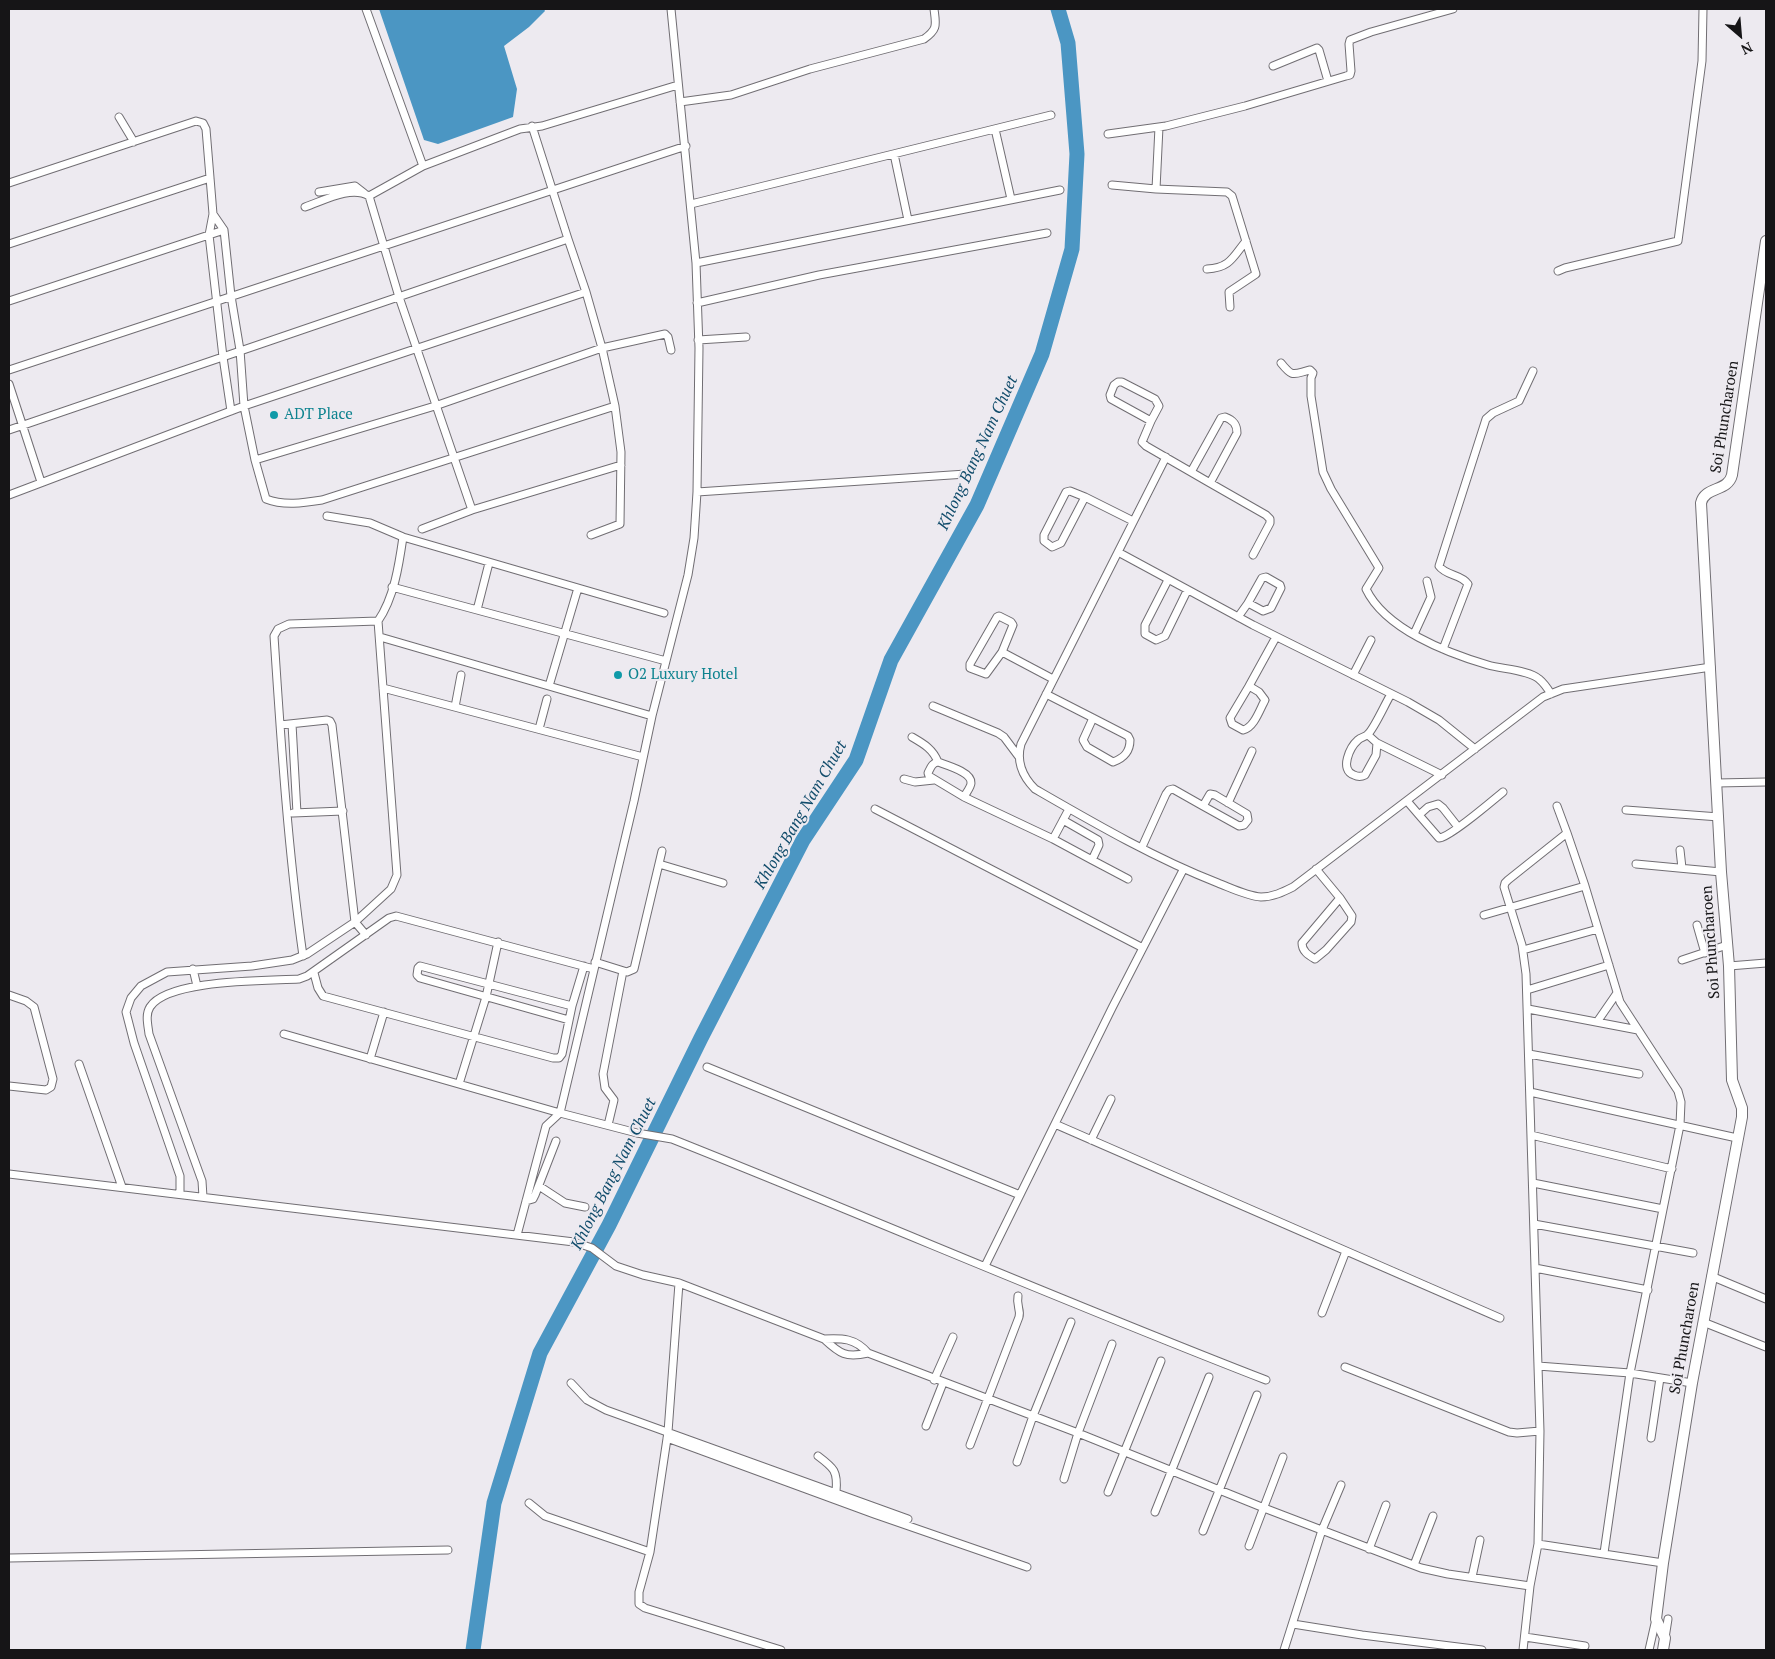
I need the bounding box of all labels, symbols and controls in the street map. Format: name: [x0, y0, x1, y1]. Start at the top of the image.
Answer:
north arrow: [1715, 10, 1765, 60]
text: N: [1738, 38, 1756, 60]
street label: Soi Phuncharoen: [1707, 359, 1743, 475]
water label: Khlong Bang Nam Chuet: [934, 373, 1022, 533]
place label: ADT Place: [284, 406, 353, 424]
marker: ADT Place: [268, 409, 280, 421]
place label: O2 Luxury Hotel: [628, 666, 738, 684]
marker: O2 Luxury Hotel: [612, 669, 624, 681]
water label: Khlong Bang Nam Chuet: [751, 738, 851, 892]
street label: Soi Phuncharoen: [1698, 885, 1724, 999]
water label: Khlong Bang Nam Chuet: [567, 1095, 661, 1253]
street label: Soi Phuncharoen: [1666, 1280, 1704, 1396]

